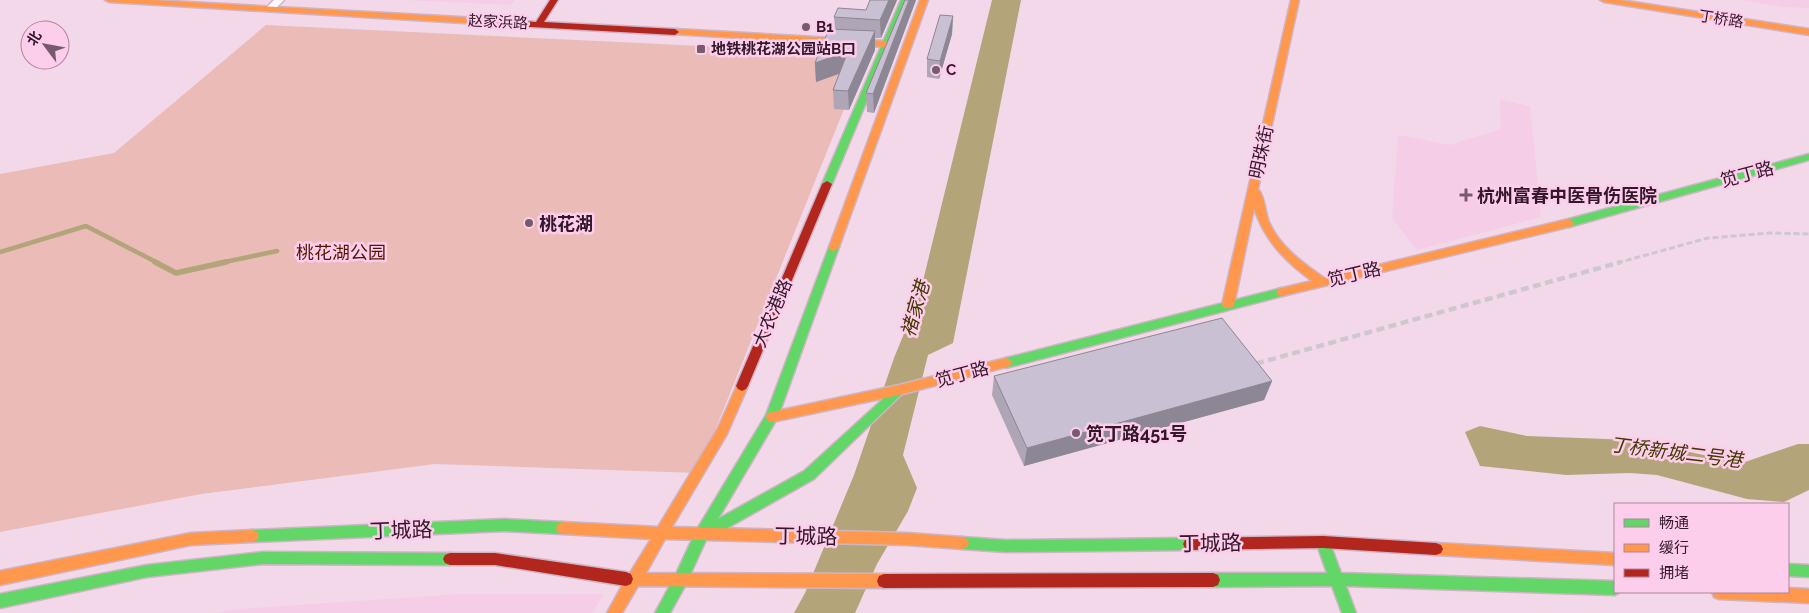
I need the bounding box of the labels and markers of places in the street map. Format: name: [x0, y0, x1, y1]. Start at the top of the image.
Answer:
place label: B1: [816, 18, 834, 36]
marker: B1: [800, 21, 812, 33]
place label: 地铁桃花湖公园站B口: [711, 40, 856, 58]
marker: 地铁桃花湖公园站B口: [695, 43, 707, 55]
place label: C: [946, 61, 956, 79]
marker: C: [930, 64, 942, 76]
place label: 杭州富春中医骨伤医院: [1477, 185, 1657, 206]
marker: 杭州富春中医骨伤医院: [1459, 188, 1473, 202]
place label: 桃花湖: [539, 213, 593, 234]
marker: 桃花湖: [523, 217, 535, 229]
place label: 笕丁路451号: [1086, 423, 1187, 444]
marker: 笕丁路451号: [1070, 427, 1082, 439]

